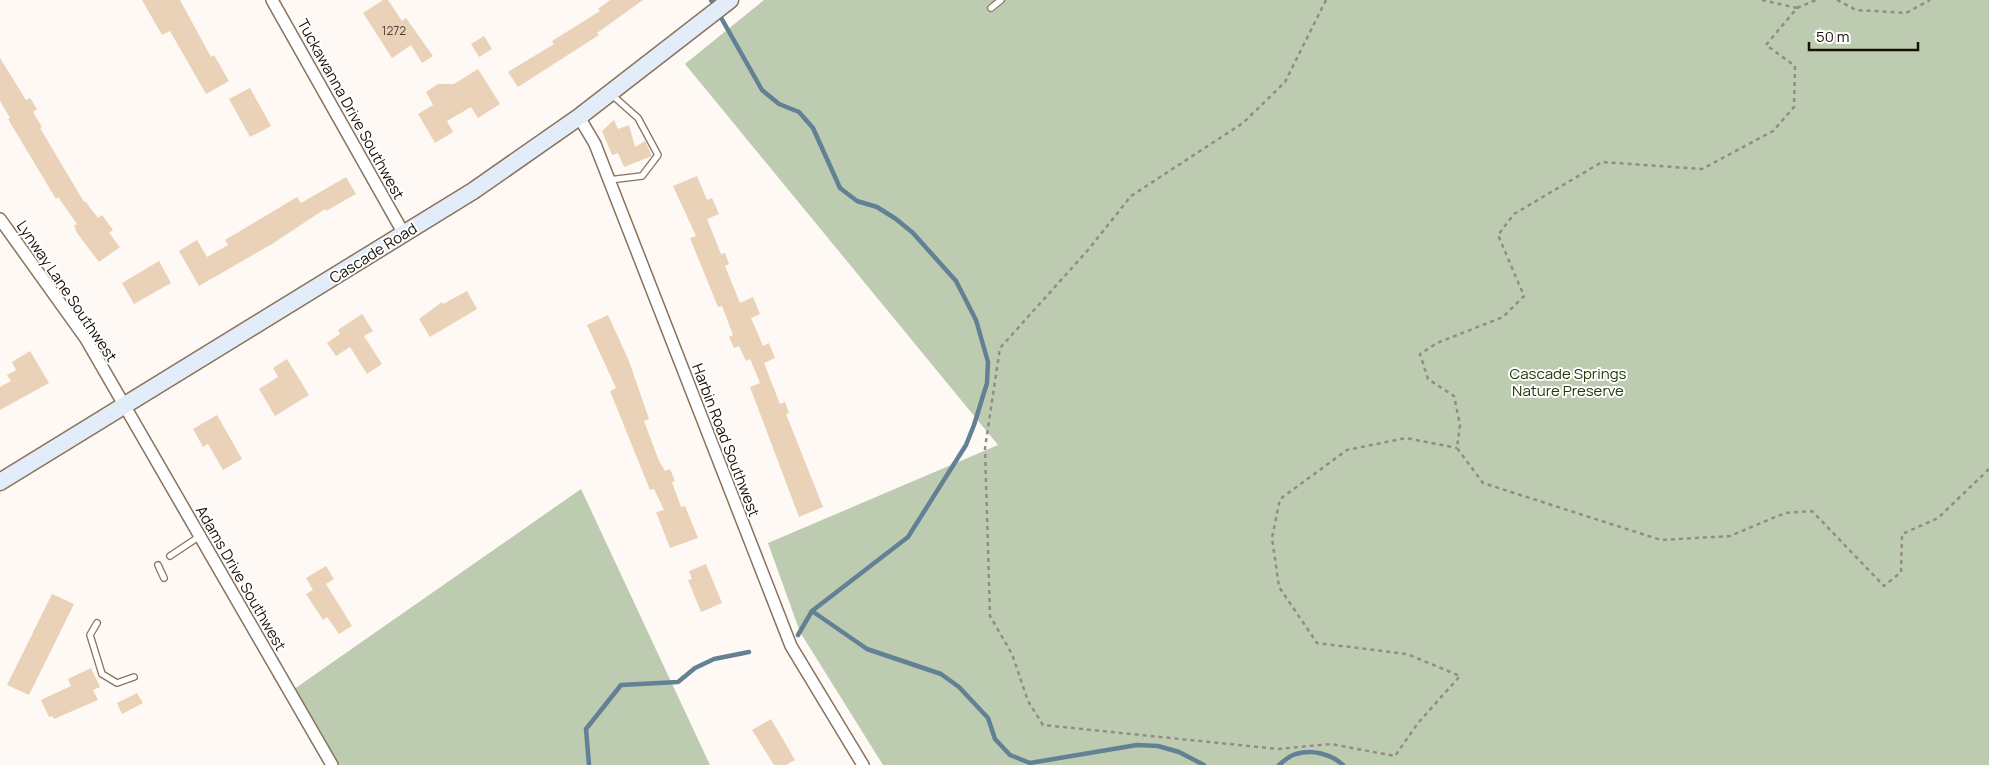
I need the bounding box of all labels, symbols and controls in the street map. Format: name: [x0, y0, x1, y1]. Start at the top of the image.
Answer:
street label: Tuckawanna Drive Southwest: [293, 15, 409, 203]
scale bar: [1809, 20, 1918, 52]
house number: 1272: [382, 22, 406, 39]
text: 50 m: [1816, 26, 1850, 47]
street label: Lynway Lane Southwest: [12, 216, 122, 366]
street label: Cascade Road: [325, 218, 421, 288]
street label: Harbin Road Southwest: [687, 360, 765, 520]
park label: Cascade Springs Nature Preserve: [1510, 363, 1627, 401]
street label: Adams Drive Southwest: [191, 502, 291, 654]

